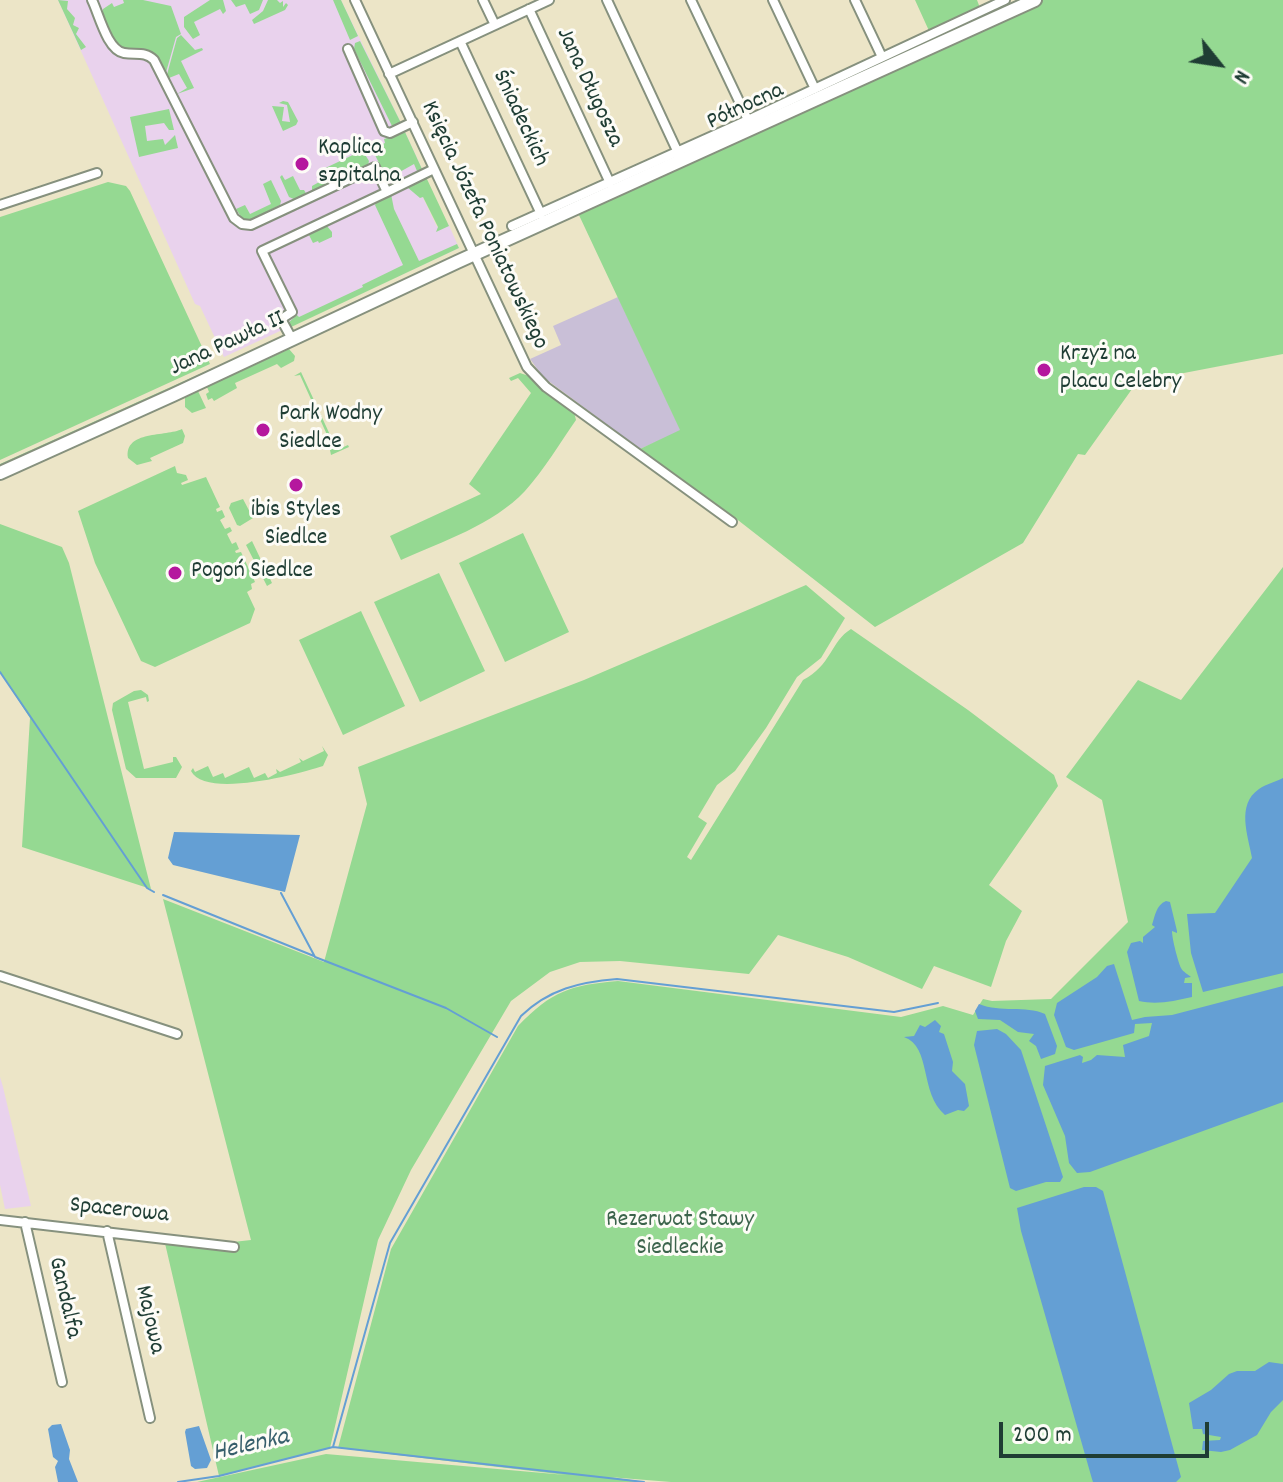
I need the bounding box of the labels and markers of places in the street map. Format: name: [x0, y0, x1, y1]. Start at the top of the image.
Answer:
place label: Kaplica szpitalna: [318, 136, 401, 192]
marker: Kaplica szpitalna: [293, 155, 311, 173]
place label: Krzyż na placu Celebry: [1060, 342, 1181, 398]
marker: Krzyż na placu Celebry: [1035, 361, 1053, 379]
place label: Park Wodny Siedlce: [279, 402, 382, 458]
marker: Park Wodny Siedlce: [254, 421, 272, 439]
marker: ibis Styles Siedlce: [287, 476, 305, 494]
place label: ibis Styles Siedlce: [251, 498, 341, 554]
place label: Pogoń Siedlce: [191, 559, 313, 587]
marker: Pogoń Siedlce: [166, 564, 184, 582]

